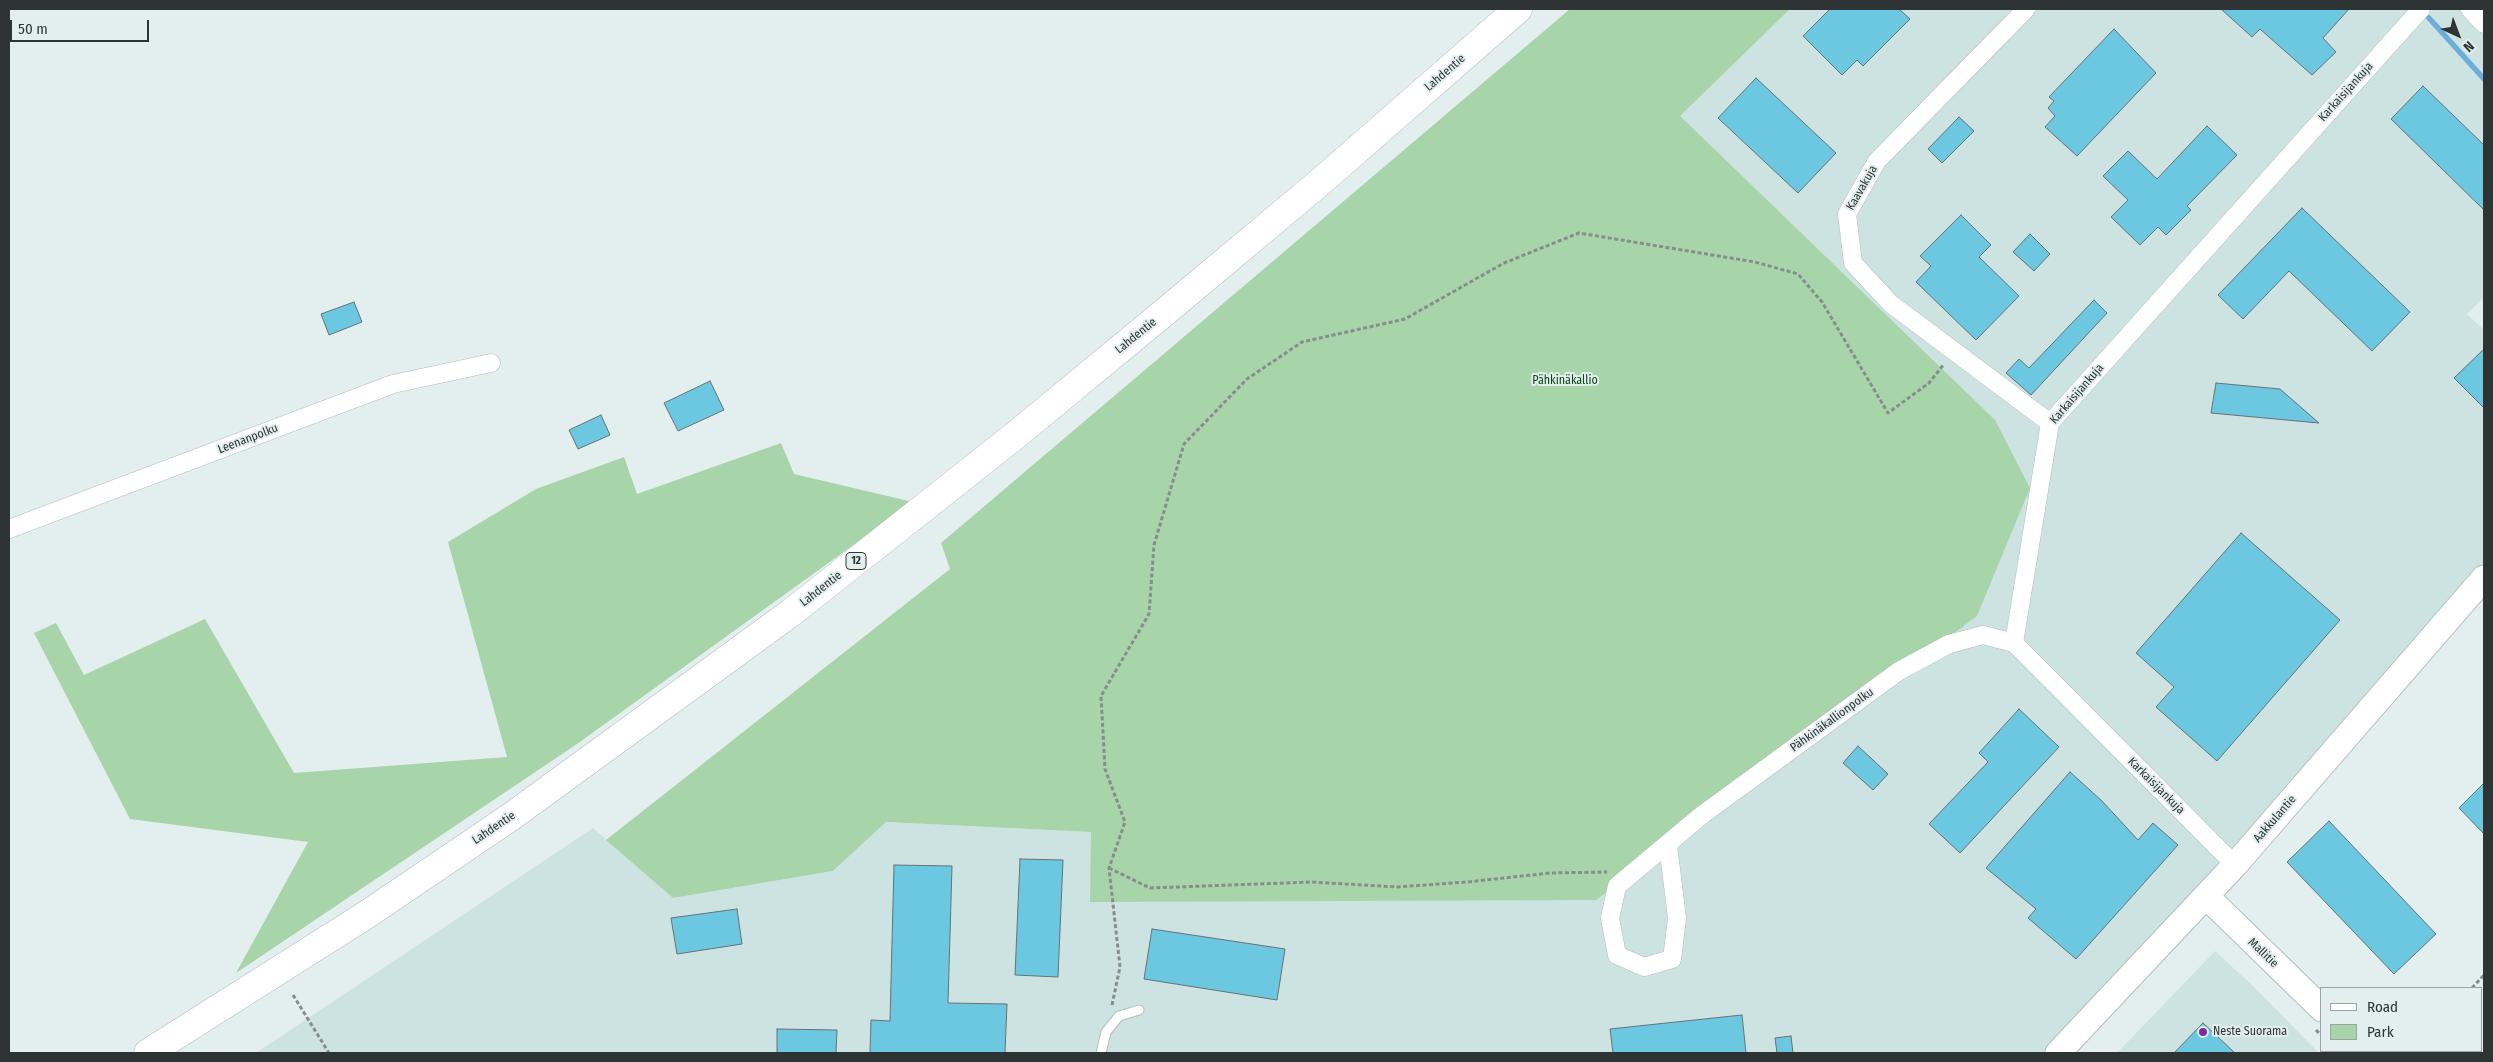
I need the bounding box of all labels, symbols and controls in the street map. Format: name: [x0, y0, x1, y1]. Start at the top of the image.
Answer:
scale bar: [12, 10, 151, 42]
north arrow: [2433, 10, 2483, 60]
text: 50 m: [18, 20, 48, 38]
text: N: [2460, 37, 2477, 55]
street label: Lahdentie: [1422, 51, 1468, 95]
street label: Karkaisijankuja: [2316, 59, 2376, 125]
street label: Kaavakuja: [1843, 163, 1881, 213]
street label: Lahdentie: [1112, 315, 1160, 357]
street label: Karkaisijankuja: [2047, 361, 2107, 427]
park label: Pähkinäkallio: [1532, 374, 1598, 388]
street label: Leenanpolku: [216, 421, 280, 457]
road number: 12: [846, 552, 866, 570]
street label: Lahdentie: [797, 568, 845, 610]
street label: Pähkinäkallionpolku: [1788, 685, 1876, 755]
street label: Karkaisijankuja: [2124, 754, 2188, 818]
street label: Aakkulantie: [2251, 792, 2299, 846]
street label: Lahdentie: [470, 808, 518, 848]
street label: Mallitie: [2245, 935, 2281, 971]
legend: [2320, 987, 2483, 1052]
text: Road: [2367, 998, 2398, 1016]
text: Park: [2367, 1023, 2394, 1041]
place label: Neste Suorama: [2213, 1025, 2287, 1039]
marker: Neste Suorama: [2197, 1026, 2209, 1038]

